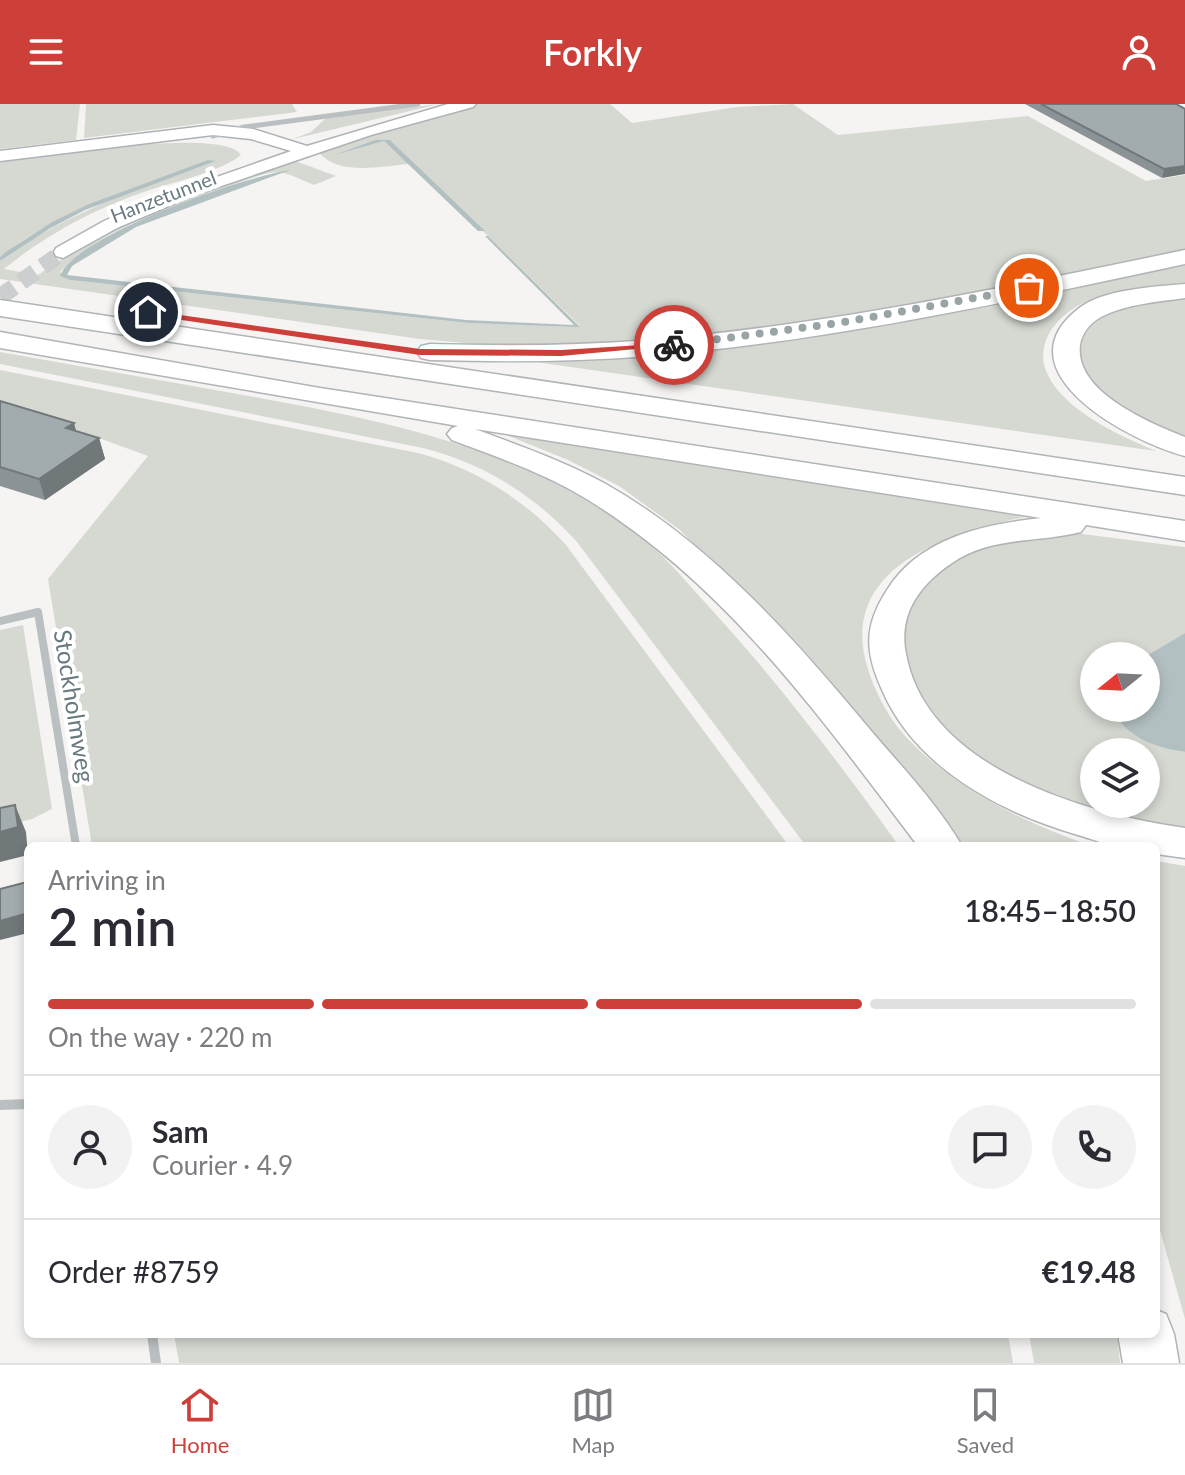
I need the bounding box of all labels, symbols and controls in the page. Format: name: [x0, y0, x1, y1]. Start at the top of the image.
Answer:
icon: menu: [24, 30, 68, 74]
text: Forkly: [543, 30, 642, 74]
icon: person: [1117, 30, 1161, 74]
street label: Hanzetunnel: [107, 165, 219, 227]
pin: [995, 254, 1063, 322]
icon: bag: [1007, 266, 1051, 310]
pin: [114, 278, 182, 346]
icon: home: [126, 290, 170, 334]
courier: [634, 305, 714, 385]
icon: bike: [652, 323, 696, 367]
street label: Stockholmweg: [49, 627, 101, 785]
north arrow: [1080, 642, 1160, 722]
map controls: [1080, 642, 1160, 818]
button: layers: [1080, 738, 1160, 818]
text: Arriving in: [48, 864, 166, 896]
text: 18:45–18:50: [964, 892, 1136, 928]
text: 2 min: [48, 895, 176, 957]
text: On the way · 220 m: [48, 1021, 272, 1053]
button: person: [48, 1105, 132, 1189]
button: chat: [948, 1105, 1032, 1189]
button: phone: [1052, 1105, 1136, 1189]
text: Sam: [152, 1113, 209, 1149]
text: Courier · 4.9: [152, 1149, 293, 1181]
text: Order #8759: [48, 1253, 220, 1289]
text: €19.48: [1042, 1253, 1136, 1289]
tab: Home: [171, 1383, 229, 1458]
tab: Map: [571, 1383, 615, 1458]
tab: Saved: [957, 1383, 1014, 1458]

